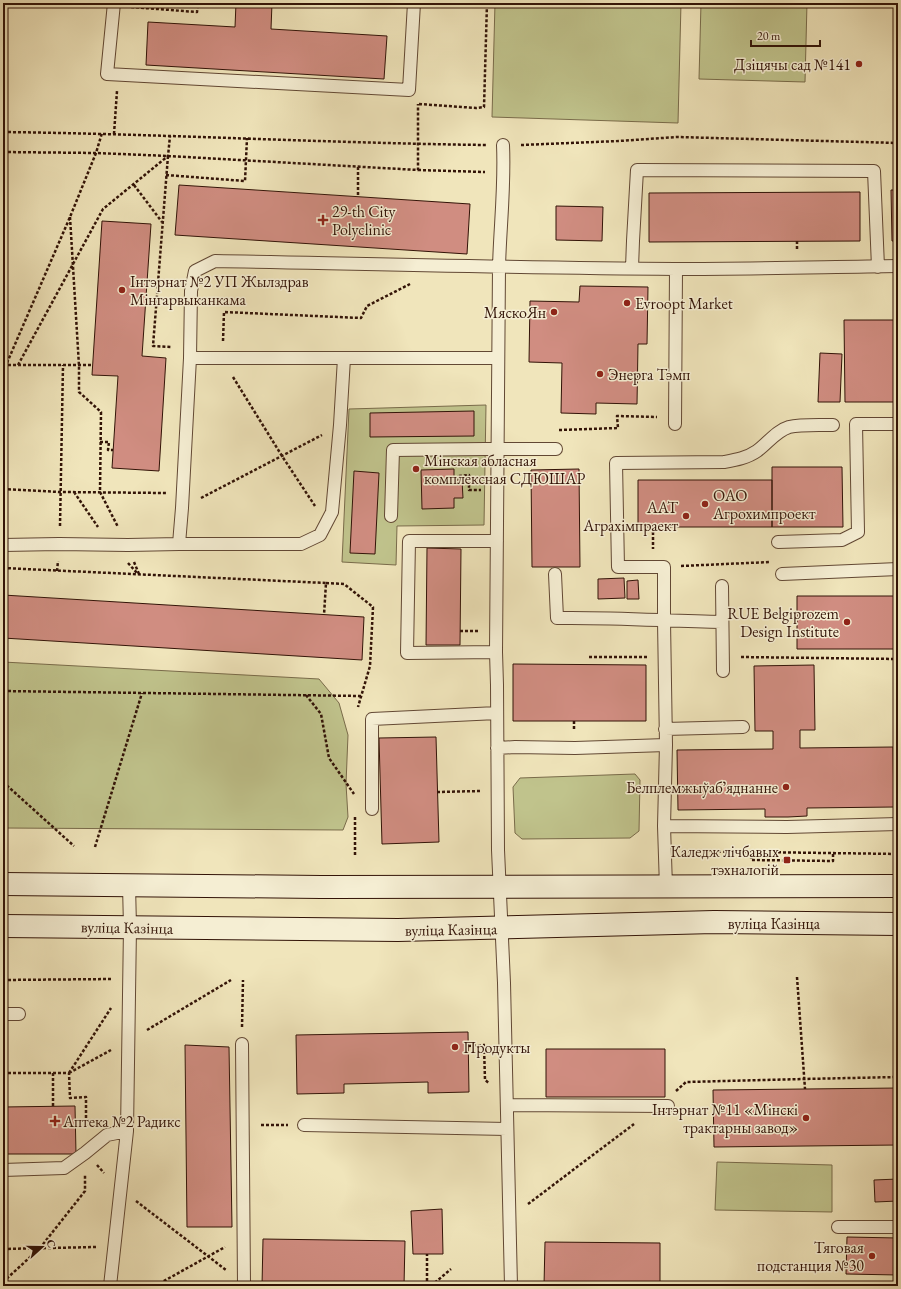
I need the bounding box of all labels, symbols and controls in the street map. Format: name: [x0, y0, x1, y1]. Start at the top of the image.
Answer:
scale bar: [751, 22, 820, 48]
text: 20 m: [757, 28, 781, 44]
place label: Дзіцячы сад №141: [734, 54, 851, 75]
marker: Дзіцячы сад №141: [854, 59, 864, 69]
place label: 29-th City Polyclinic: [332, 201, 397, 240]
marker: 29-th City Polyclinic: [317, 214, 329, 226]
place label: Інтэрнат №2 УП Жылздрав Мінгарвыканкама: [130, 271, 309, 310]
marker: Інтэрнат №2 УП Жылздрав Мінгарвыканкама: [117, 285, 127, 295]
place label: Evroopt Market: [635, 293, 733, 314]
marker: Evroopt Market: [622, 298, 632, 308]
place label: МяскоЯн: [484, 302, 546, 323]
marker: МяскоЯн: [549, 307, 559, 317]
place label: Энерга Тэмп: [608, 364, 690, 385]
marker: Энерга Тэмп: [595, 369, 605, 379]
place label: Мінская абласная комплексная СДЮШАР: [424, 450, 585, 489]
marker: Мінская абласная комплексная СДЮШАР: [411, 464, 421, 474]
place label: ОАО Агрохимпроект: [712, 485, 816, 524]
place label: ААТ Аграхімпраект: [582, 497, 678, 536]
marker: ОАО Агрохимпроект: [700, 499, 710, 509]
marker: ААТ Аграхімпраект: [681, 511, 691, 521]
place label: RUE Belgiprozem Design Institute: [727, 603, 840, 642]
marker: RUE Belgiprozem Design Institute: [842, 617, 852, 627]
place label: Белплемжыўабʼяднанне: [626, 777, 778, 798]
marker: Белплемжыўабʼяднанне: [781, 782, 791, 792]
place label: Каледж лічбавых тэхналогій: [671, 841, 780, 880]
marker: Каледж лічбавых тэхналогій: [782, 855, 792, 865]
street label: вуліца Казінца: [728, 913, 821, 934]
street label: вуліца Казінца: [81, 916, 174, 939]
street label: вуліца Казінца: [405, 918, 498, 941]
place label: Продукты: [463, 1037, 531, 1058]
marker: Продукты: [450, 1042, 460, 1052]
place label: Інтэрнат №11 «Мінскі трактарны завод»: [652, 1099, 798, 1138]
place label: Аптека №2 Радикс: [62, 1111, 181, 1132]
marker: Інтэрнат №11 «Мінскі трактарны завод»: [801, 1113, 811, 1123]
marker: Аптека №2 Радикс: [50, 1116, 60, 1126]
north arrow: [22, 1227, 62, 1267]
text: С: [43, 1237, 59, 1250]
place label: Тяговая подстанция №30: [757, 1237, 864, 1276]
marker: Тяговая подстанция №30: [867, 1251, 877, 1261]

